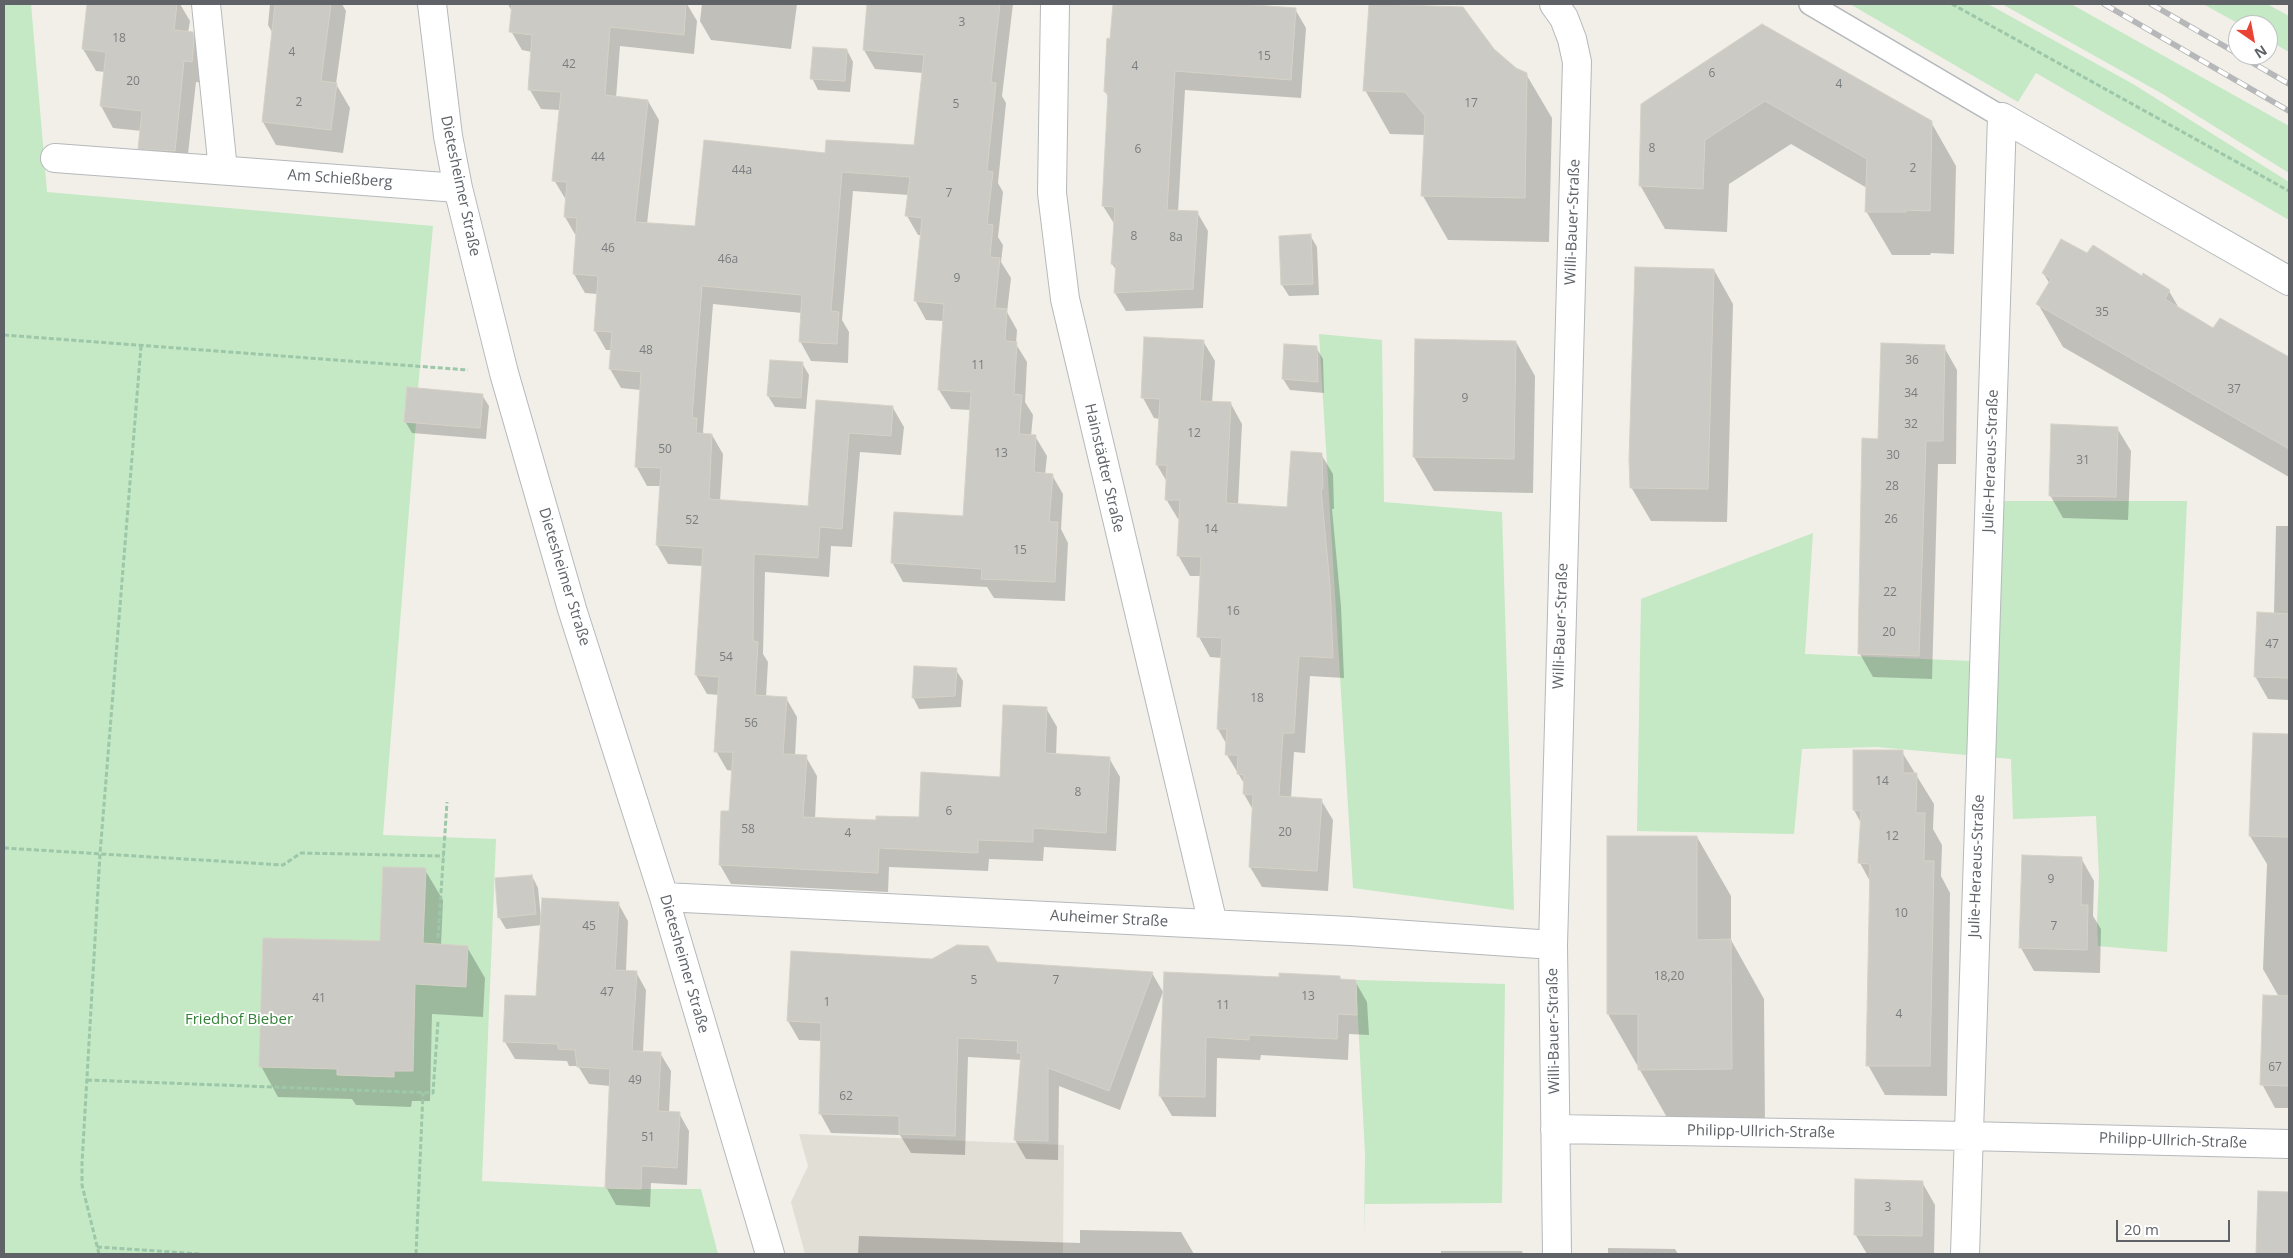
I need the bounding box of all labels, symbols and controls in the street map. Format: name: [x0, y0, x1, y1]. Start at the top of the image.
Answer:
north arrow: [2228, 15, 2278, 65]
house number: 3: [959, 16, 965, 30]
house number: 18: [112, 32, 126, 46]
text: N: [2251, 41, 2271, 63]
house number: 4: [289, 46, 295, 60]
house number: 15: [1257, 50, 1271, 64]
house number: 42: [562, 58, 576, 72]
house number: 4: [1132, 60, 1138, 74]
house number: 6: [1709, 67, 1715, 81]
house number: 20: [126, 75, 140, 89]
house number: 4: [1836, 78, 1842, 92]
house number: 2: [296, 96, 302, 110]
house number: 17: [1464, 97, 1478, 111]
house number: 5: [953, 98, 959, 112]
street label: Dietesheimer Straße: [436, 114, 484, 258]
house number: 8: [1649, 142, 1655, 156]
house number: 6: [1135, 143, 1141, 157]
house number: 44: [591, 151, 605, 165]
street label: Willi-Bauer-Straße: [1562, 159, 1584, 285]
house number: 2: [1910, 162, 1916, 176]
house number: 44a: [732, 164, 752, 178]
street label: Am Schießberg: [287, 166, 393, 192]
house number: 7: [946, 187, 952, 201]
house number: 8: [1131, 230, 1137, 244]
house number: 8a: [1169, 231, 1183, 245]
house number: 46: [601, 242, 615, 256]
house number: 46a: [718, 253, 738, 267]
house number: 9: [954, 272, 960, 286]
house number: 35: [2095, 306, 2109, 320]
house number: 48: [639, 344, 653, 358]
house number: 36: [1905, 354, 1919, 368]
house number: 11: [971, 359, 985, 373]
house number: 37: [2227, 383, 2241, 397]
house number: 34: [1904, 387, 1918, 401]
street label: Julie-Heraeus-Straße: [1980, 389, 2002, 533]
house number: 9: [1462, 392, 1468, 406]
street label: Hainstädter Straße: [1080, 402, 1128, 534]
house number: 32: [1904, 418, 1918, 432]
house number: 12: [1187, 427, 1201, 441]
house number: 50: [658, 443, 672, 457]
house number: 13: [994, 447, 1008, 461]
house number: 30: [1886, 449, 1900, 463]
house number: 31: [2076, 454, 2090, 468]
house number: 28: [1885, 480, 1899, 494]
street label: Dietesheimer Straße: [534, 506, 594, 648]
house number: 26: [1884, 513, 1898, 527]
house number: 52: [685, 514, 699, 528]
house number: 14: [1204, 523, 1218, 537]
house number: 15: [1013, 544, 1027, 558]
street label: Willi-Bauer-Straße: [1550, 563, 1572, 689]
house number: 22: [1883, 586, 1897, 600]
house number: 16: [1226, 605, 1240, 619]
house number: 20: [1882, 626, 1896, 640]
house number: 47: [2265, 638, 2279, 652]
house number: 54: [719, 651, 733, 665]
house number: 18: [1250, 692, 1264, 706]
house number: 56: [744, 717, 758, 731]
house number: 14: [1875, 775, 1889, 789]
house number: 8: [1075, 786, 1081, 800]
street label: Julie-Heraeus-Straße: [1966, 794, 1988, 938]
house number: 6: [946, 805, 952, 819]
house number: 58: [741, 823, 755, 837]
house number: 20: [1278, 826, 1292, 840]
house number: 4: [845, 827, 851, 841]
house number: 12: [1885, 830, 1899, 844]
house number: 9: [2048, 873, 2054, 887]
street label: Dietesheimer Straße: [656, 893, 712, 1035]
street label: Auheimer Straße: [1049, 907, 1169, 931]
house number: 10: [1894, 907, 1908, 921]
house number: 45: [582, 920, 596, 934]
house number: 7: [2051, 920, 2057, 934]
street label: Willi-Bauer-Straße: [1544, 968, 1564, 1094]
house number: 18,20: [1654, 970, 1684, 984]
house number: 5: [971, 974, 977, 988]
house number: 7: [1053, 974, 1059, 988]
house number: 47: [600, 986, 614, 1000]
house number: 13: [1301, 990, 1315, 1004]
house number: 41: [312, 992, 326, 1006]
house number: 1: [824, 996, 830, 1010]
house number: 11: [1216, 999, 1230, 1013]
house number: 4: [1896, 1008, 1902, 1022]
park label: Friedhof Bieber: [185, 1011, 293, 1029]
house number: 67: [2268, 1061, 2282, 1075]
house number: 49: [628, 1074, 642, 1088]
house number: 62: [839, 1090, 853, 1104]
street label: Philipp-Ullrich-Straße: [1687, 1122, 1835, 1142]
street label: Philipp-Ullrich-Straße: [2099, 1129, 2247, 1153]
house number: 51: [641, 1131, 655, 1145]
house number: 3: [1885, 1201, 1891, 1215]
scale bar: [2118, 1210, 2232, 1242]
text: 20 m: [2124, 1219, 2159, 1239]

